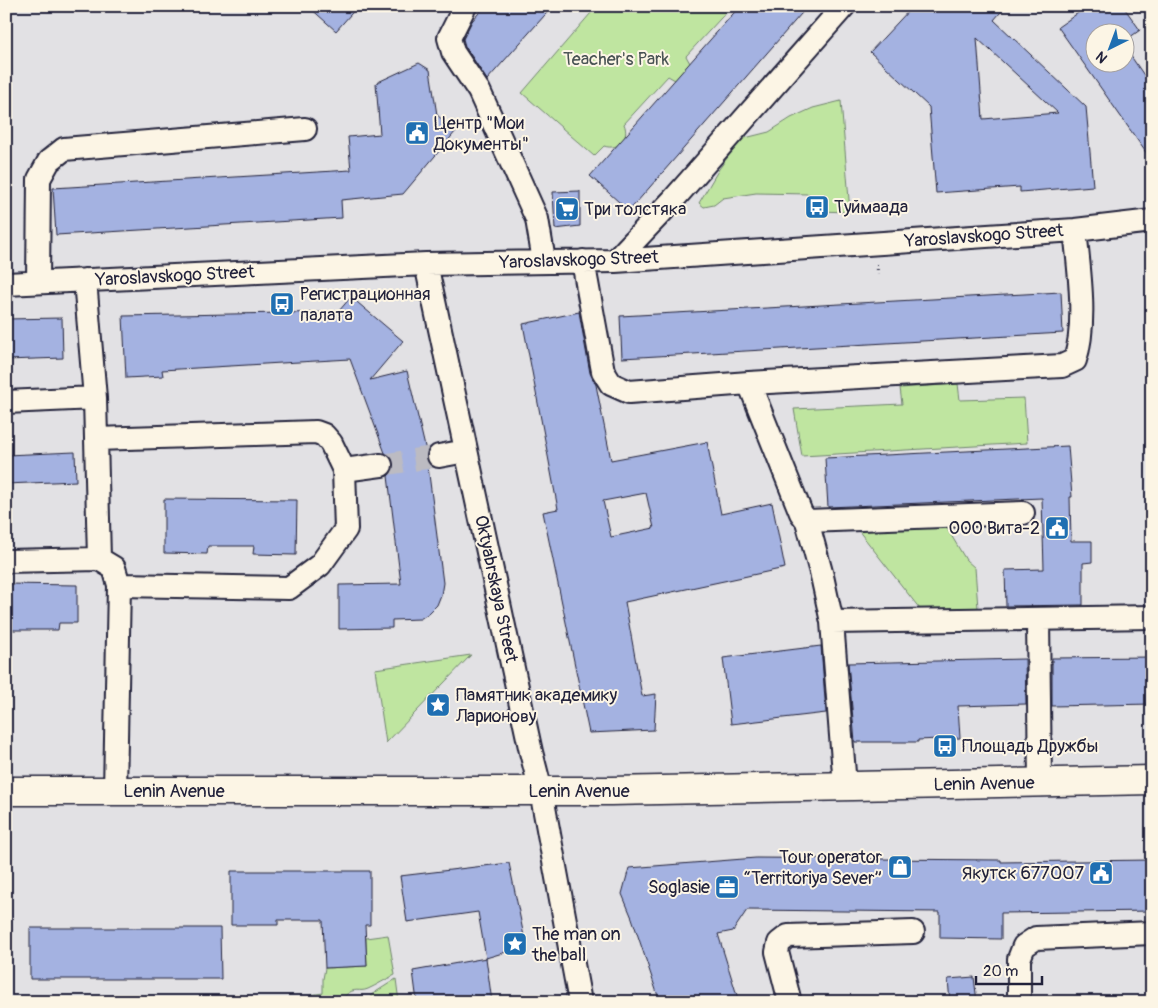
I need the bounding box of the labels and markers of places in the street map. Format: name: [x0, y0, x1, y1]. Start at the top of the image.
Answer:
place label: Центр "Мои Документы": [433, 112, 529, 156]
public building icon: Центр "Мои Документы": [404, 120, 430, 146]
bus stop icon: Туймаада: [804, 194, 830, 220]
supermarket icon: Три толстяка: [554, 196, 580, 222]
place label: Туймаада: [834, 196, 908, 219]
place label: Три толстяка: [584, 198, 686, 221]
place label: Регистрационная палата: [300, 283, 430, 327]
bus stop icon: Регистрационная палата: [269, 291, 295, 317]
public building icon: ООО Вита-2: [1044, 515, 1070, 541]
place label: ООО Вита-2: [948, 517, 1040, 540]
place label: Памятник академику Ларионову: [455, 684, 618, 728]
place icon: Памятник академику Ларионову: [425, 692, 451, 718]
bus stop icon: Площадь Дружбы: [932, 733, 958, 759]
place label: Площадь Дружбы: [962, 735, 1098, 758]
place label: Tour operator “Territoriya Sever”: [744, 846, 883, 890]
shop icon: Tour operator “Territoriya Sever”: [887, 854, 913, 880]
public building icon: Якутск 677007: [1088, 860, 1114, 886]
place label: Якутск 677007: [962, 862, 1084, 885]
office icon: Soglasie: [714, 874, 740, 900]
place label: Soglasie: [648, 876, 710, 899]
place label: The man on the ball: [531, 923, 621, 967]
place icon: The man on the ball: [502, 931, 528, 957]

